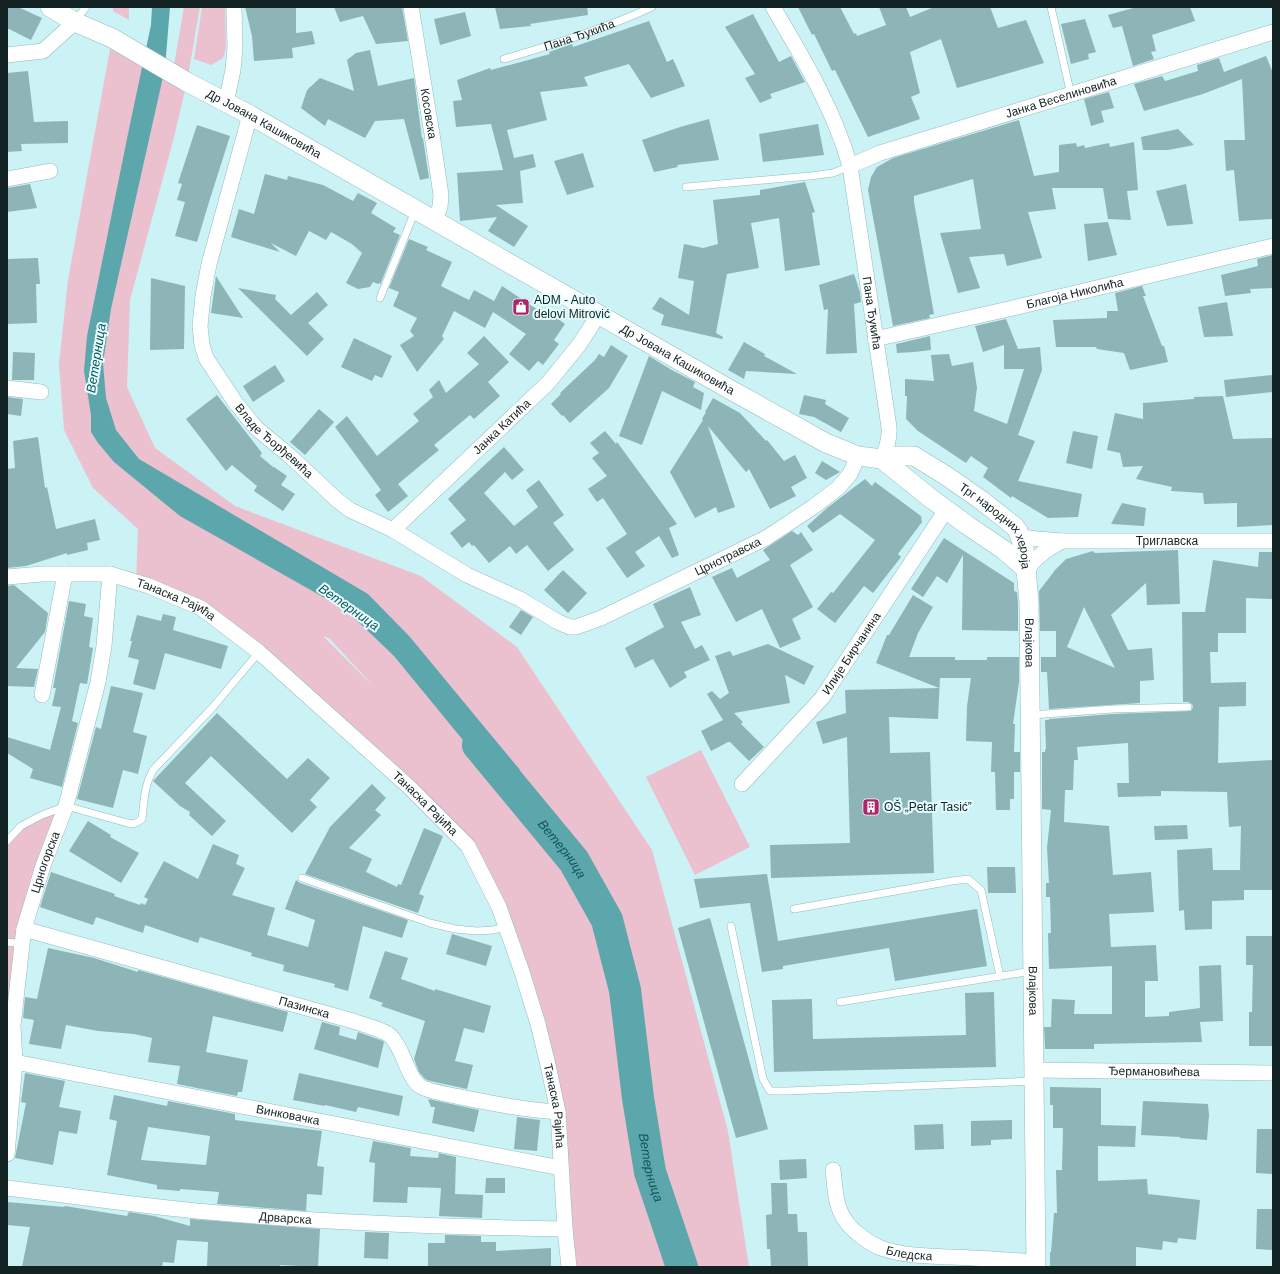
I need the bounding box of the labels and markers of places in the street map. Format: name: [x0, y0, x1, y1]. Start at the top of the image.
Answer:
place label: ADM - Auto delovi Mitrović: [534, 293, 610, 321]
shop icon: ADM - Auto delovi Mitrović: [511, 297, 531, 317]
building icon: OŠ „Petar Tasić”: [861, 797, 881, 817]
place label: OŠ „Petar Tasić”: [884, 799, 972, 814]

